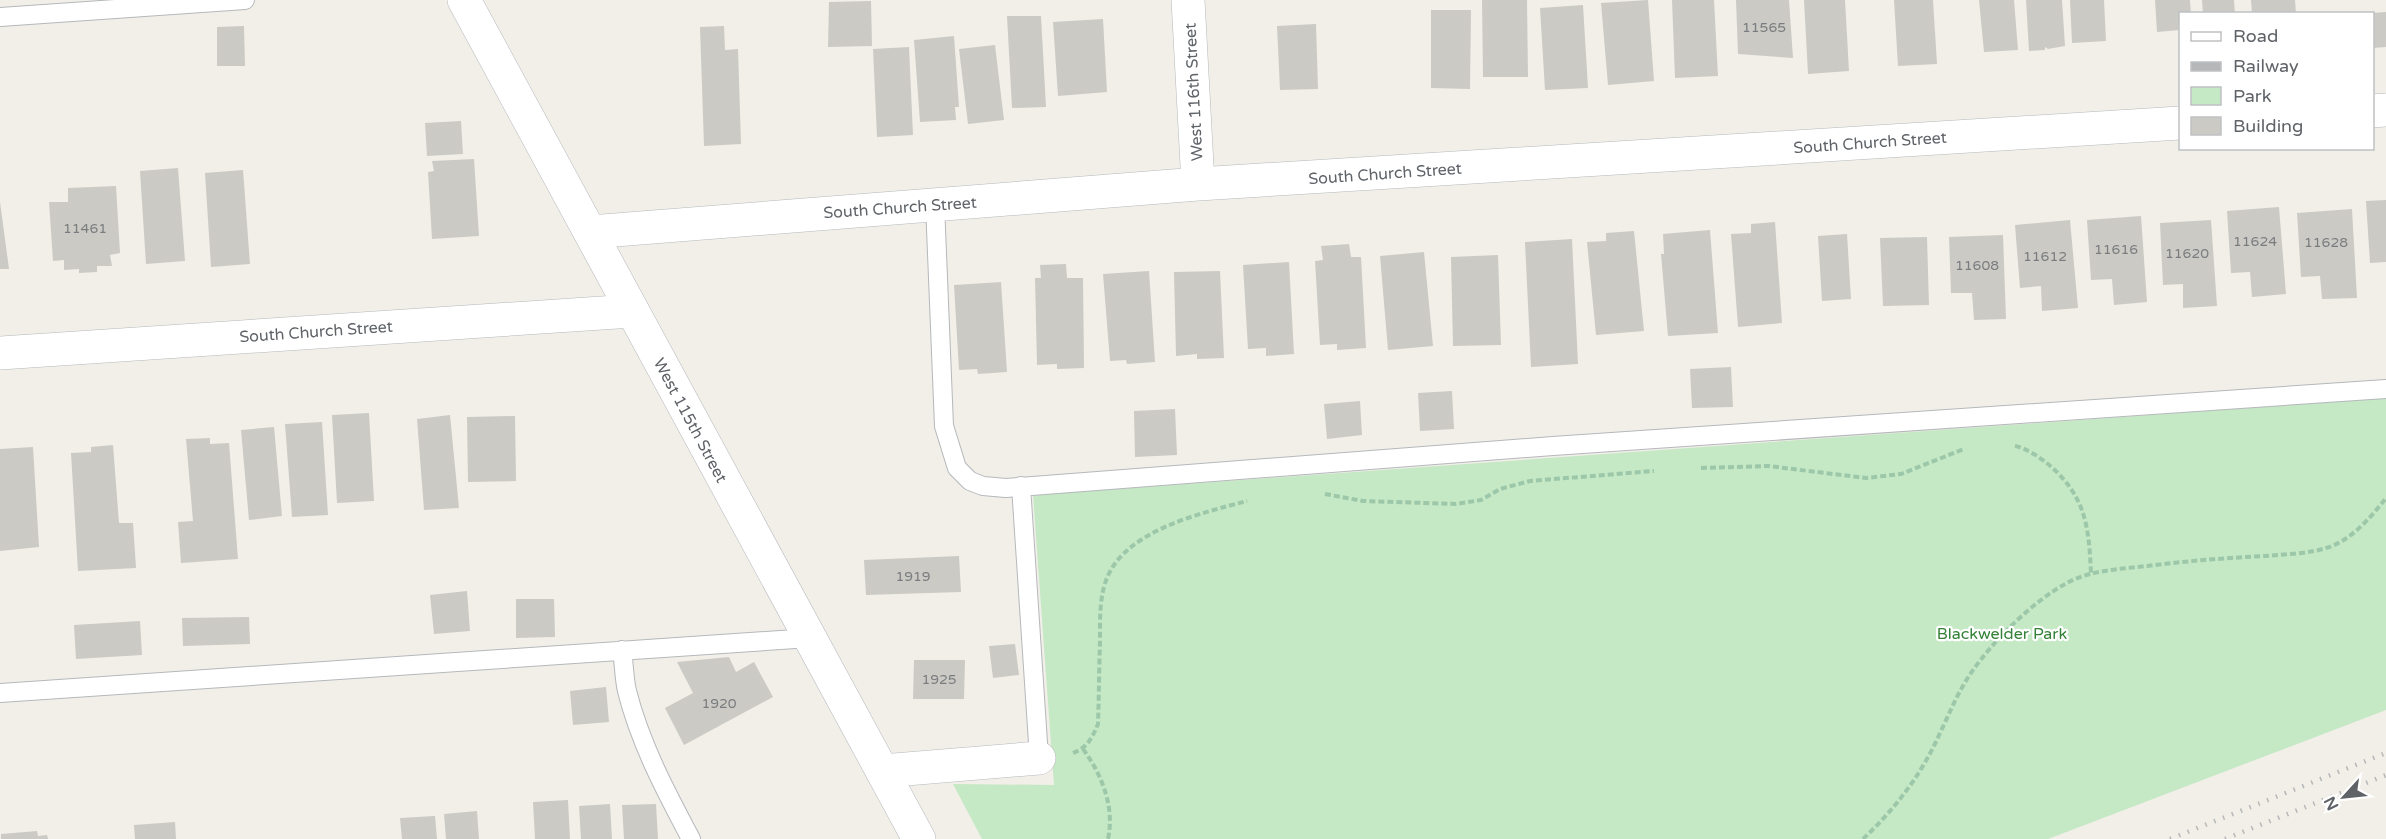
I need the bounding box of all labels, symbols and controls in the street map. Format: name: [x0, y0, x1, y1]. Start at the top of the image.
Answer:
legend: [2179, 12, 2374, 150]
house number: 11565: [1742, 19, 1786, 36]
street label: West 116th Street: [1180, 22, 1208, 162]
text: Road: [2233, 25, 2278, 47]
text: Railway: [2233, 55, 2299, 77]
text: Park: [2233, 85, 2272, 107]
text: Building: [2233, 115, 2303, 137]
street label: South Church Street: [1793, 128, 1948, 158]
street label: South Church Street: [1308, 159, 1463, 189]
street label: South Church Street: [823, 193, 978, 223]
house number: 11461: [63, 220, 107, 237]
house number: 11624: [2233, 233, 2277, 250]
house number: 11628: [2304, 234, 2348, 251]
house number: 11616: [2094, 241, 2138, 258]
house number: 11620: [2165, 245, 2209, 262]
house number: 11612: [2023, 248, 2067, 265]
house number: 11608: [1955, 257, 1999, 274]
street label: South Church Street: [239, 317, 394, 347]
street label: West 115th Street: [649, 355, 731, 486]
house number: 1919: [895, 568, 931, 585]
park label: Blackwelder Park: [1937, 624, 2067, 644]
house number: 1925: [921, 671, 957, 688]
house number: 1920: [701, 695, 737, 712]
north arrow: [2314, 767, 2374, 827]
text: N: [2320, 793, 2343, 814]

